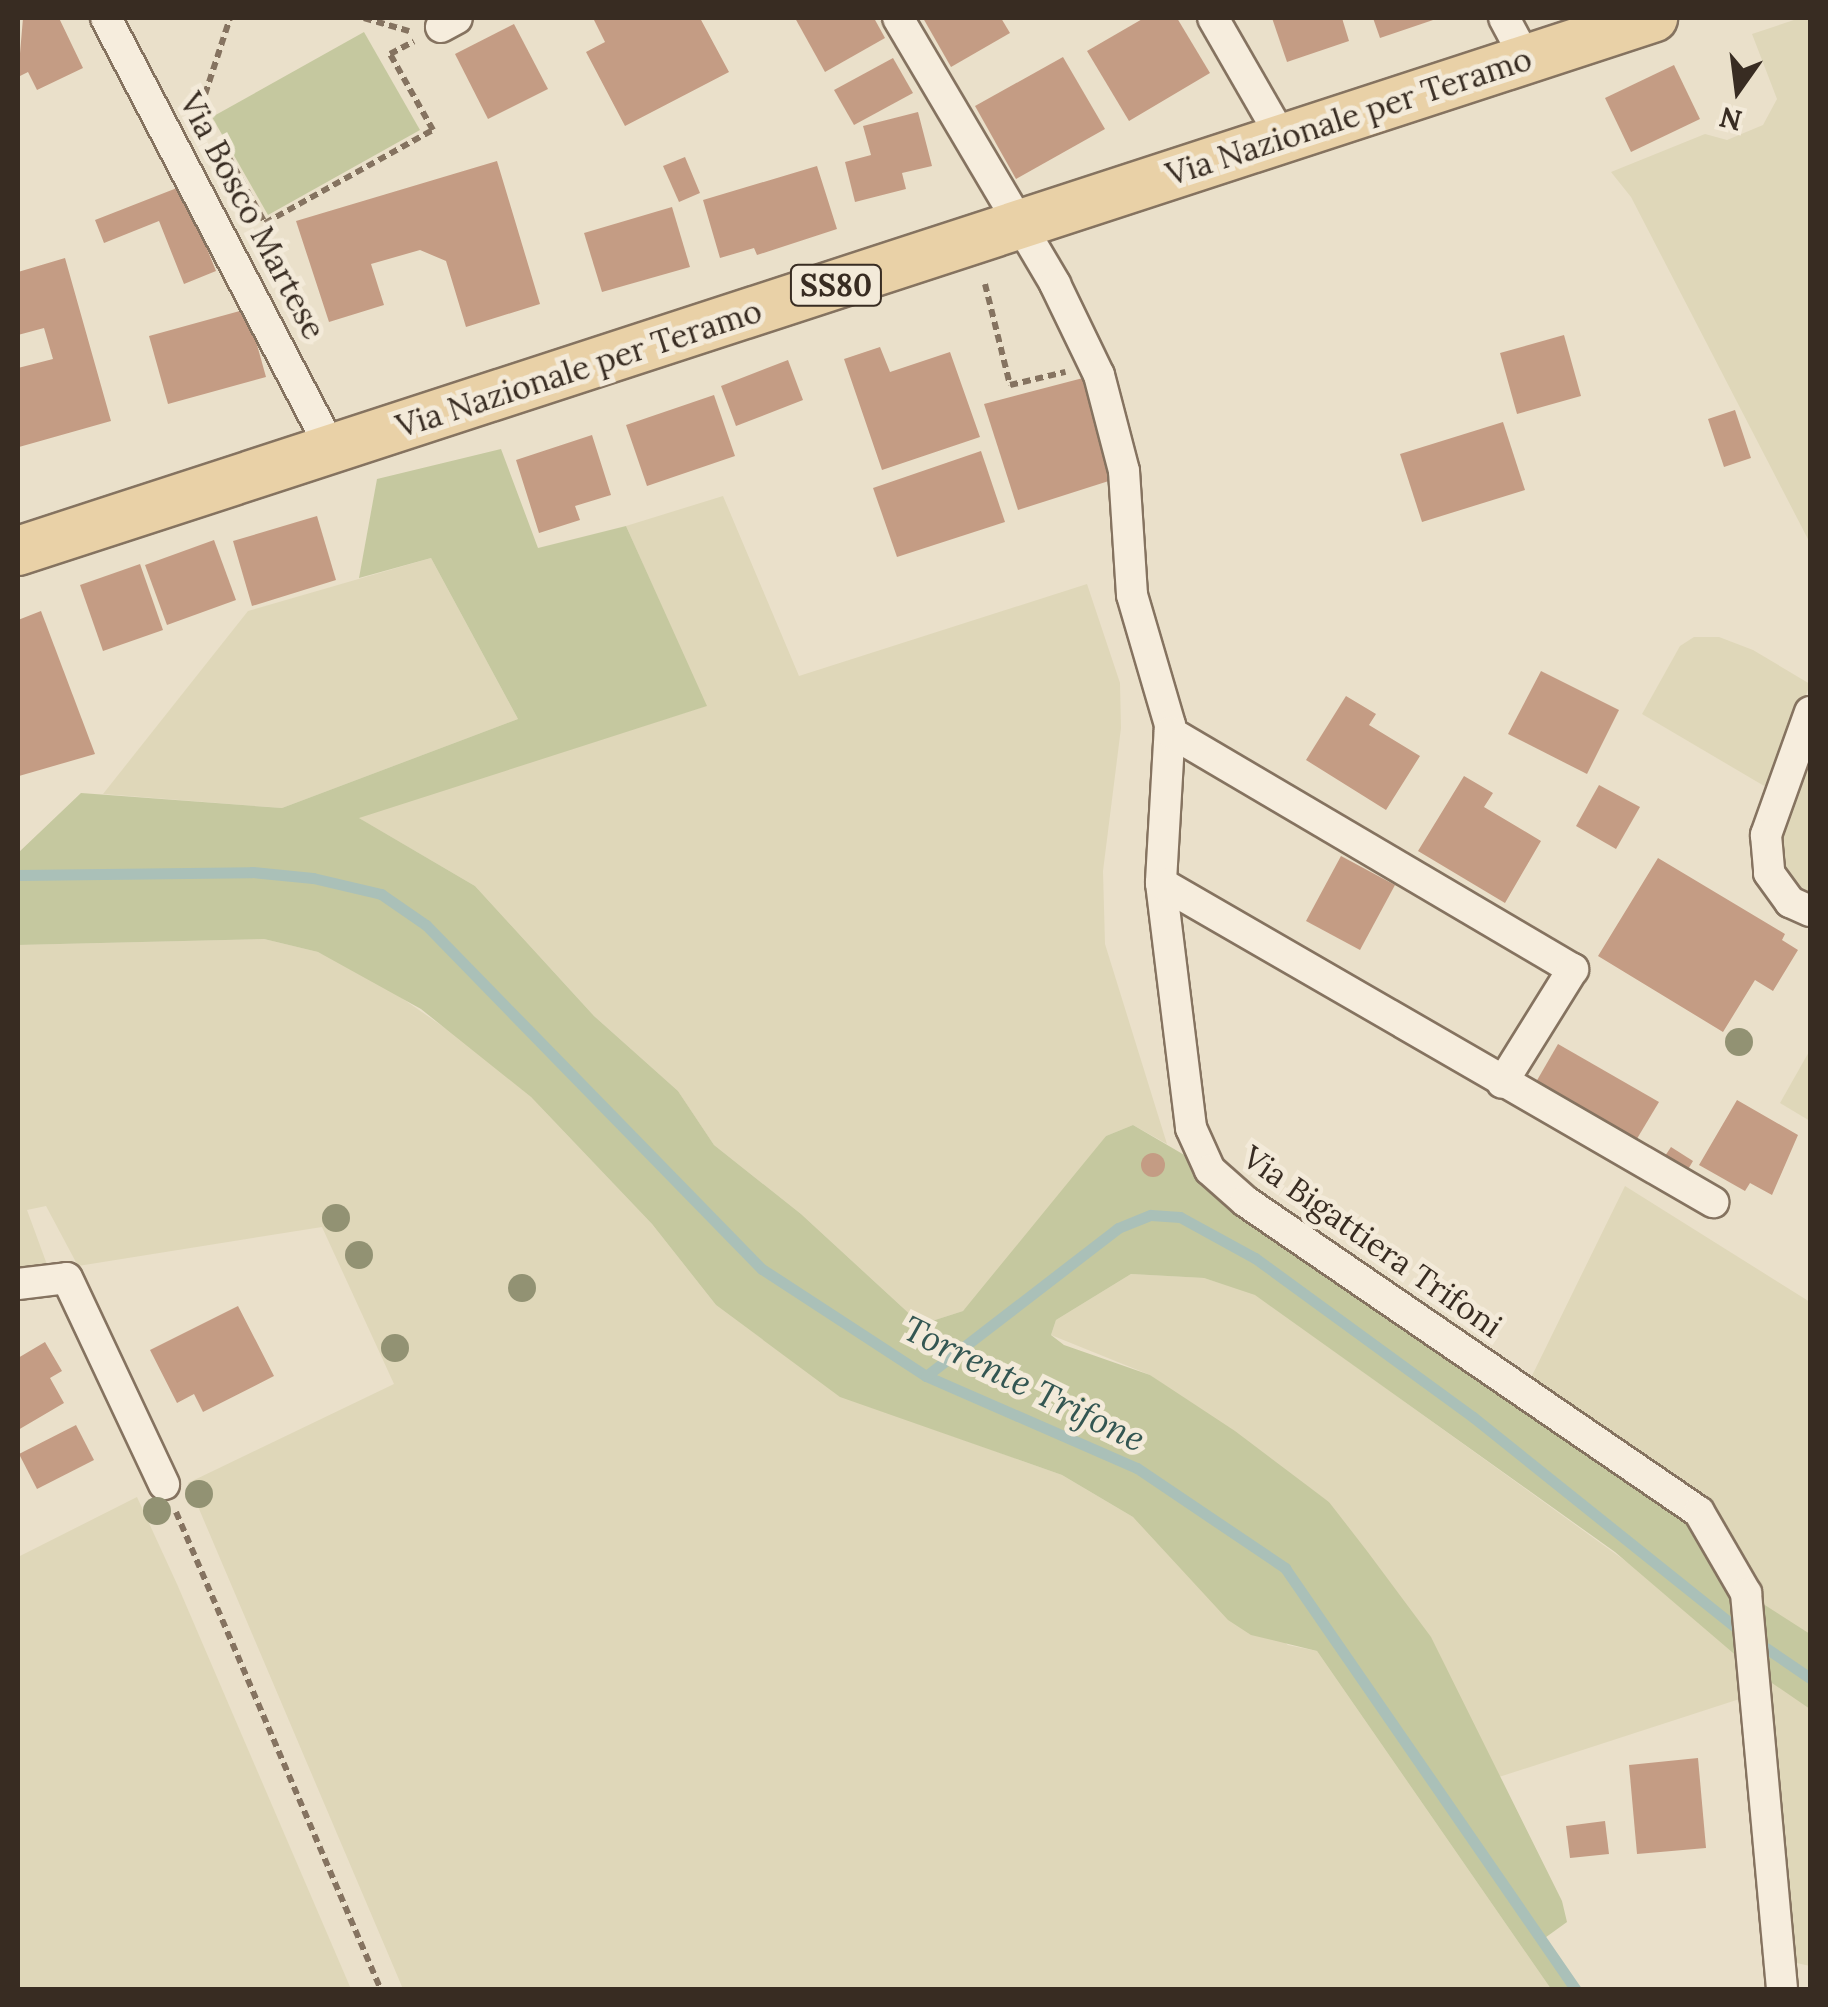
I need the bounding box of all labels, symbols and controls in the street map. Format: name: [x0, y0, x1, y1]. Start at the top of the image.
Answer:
street label: Via Nazionale per Teramo: [1161, 40, 1537, 194]
north arrow: [1688, 40, 1788, 140]
street label: Via Bosco Martese: [171, 86, 333, 346]
text: N: [1716, 99, 1746, 139]
road number: SS80: [788, 260, 884, 310]
street label: Via Nazionale per Teramo: [391, 292, 767, 446]
street label: Via Bigattiera Trifoni: [1235, 1138, 1509, 1346]
water label: Torrente Trifone: [896, 1307, 1152, 1461]

